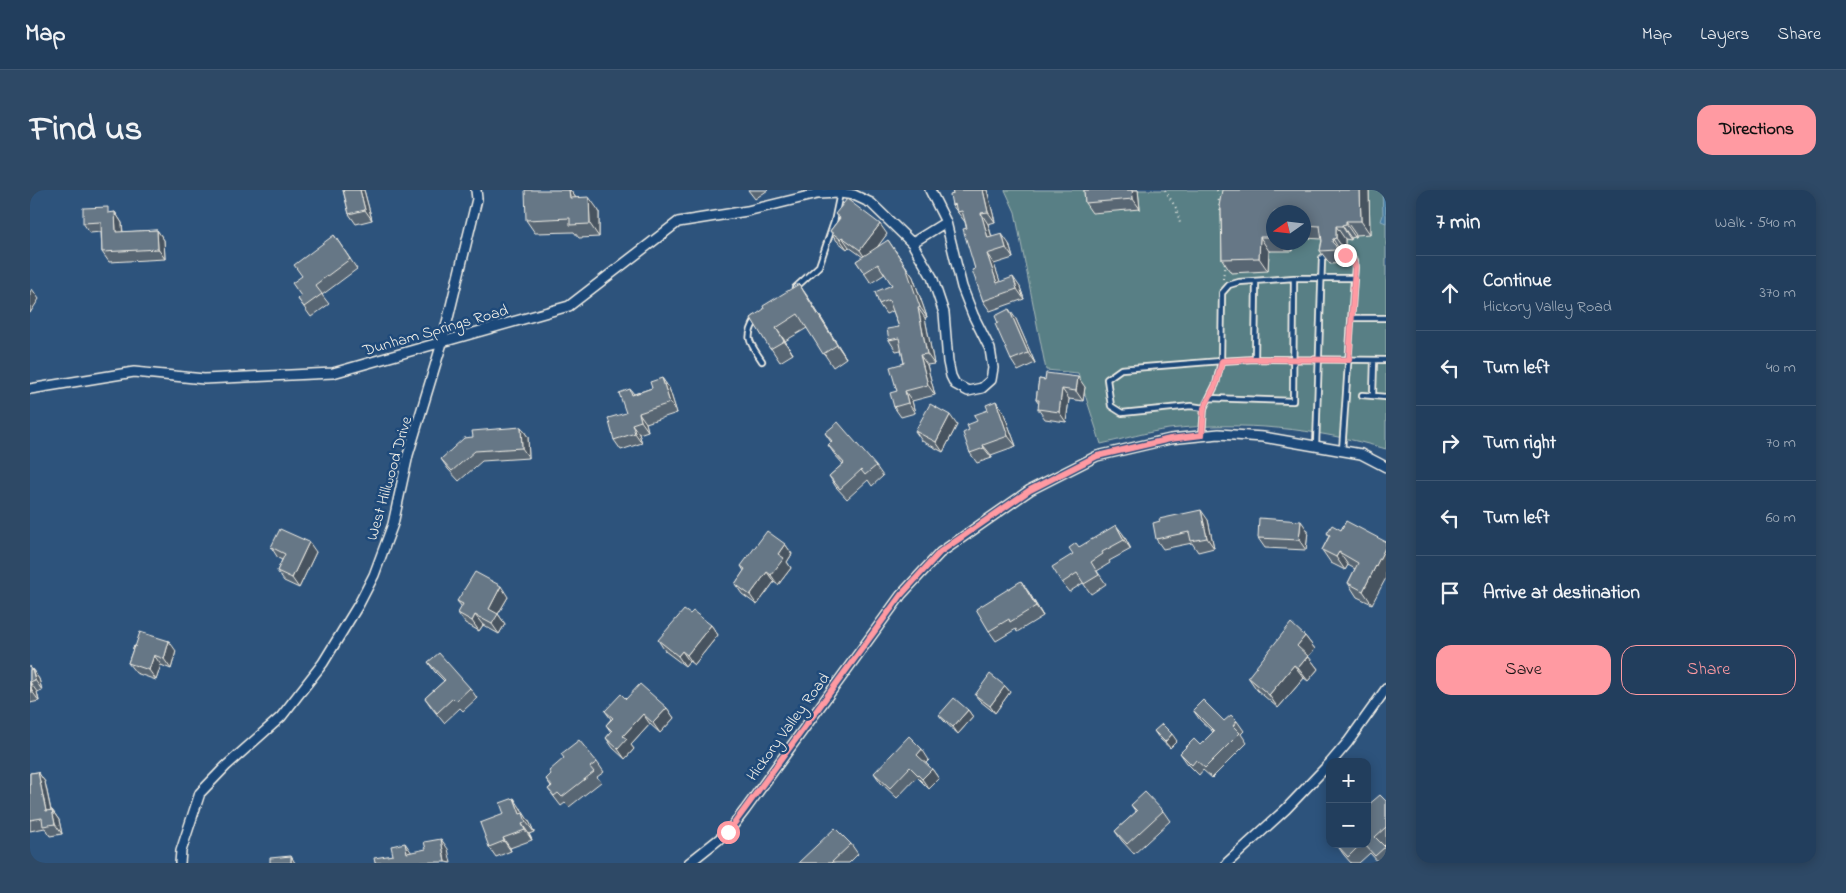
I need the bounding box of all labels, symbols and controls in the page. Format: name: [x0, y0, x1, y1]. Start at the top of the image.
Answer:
text: Map: [25, 17, 66, 52]
text: Map: [1642, 22, 1672, 48]
text: Layers: [1700, 22, 1750, 48]
text: Share: [1778, 22, 1821, 48]
text: Find us: [30, 105, 142, 156]
button: Directions: [1697, 105, 1816, 155]
north arrow: [1266, 205, 1311, 250]
text: 7 min: [1436, 208, 1480, 238]
text: Walk · 540 m: [1715, 211, 1796, 235]
route end: [1334, 244, 1357, 267]
text: Continue: [1483, 268, 1551, 295]
icon: ahead: [1436, 279, 1464, 307]
text: 370 m: [1759, 281, 1796, 305]
text: Hickory Valley Road: [1483, 295, 1612, 319]
street label: Dunham Springs Road: [359, 299, 511, 363]
icon: left: [1436, 354, 1464, 382]
text: Turn left: [1483, 355, 1550, 382]
text: 40 m: [1766, 356, 1796, 380]
street label: West Hillwood Drive: [361, 413, 419, 543]
icon: right: [1436, 429, 1464, 457]
text: Turn right: [1483, 430, 1556, 457]
text: 70 m: [1766, 431, 1796, 455]
icon: left: [1436, 504, 1464, 532]
text: Turn left: [1483, 505, 1550, 532]
text: 60 m: [1766, 506, 1796, 530]
icon: arrive: [1436, 579, 1464, 607]
text: Arrive at destination: [1483, 580, 1640, 607]
button: Save: [1436, 645, 1611, 695]
button: Share: [1621, 645, 1796, 695]
street label: Hickory Valley Road: [741, 668, 836, 786]
map controls: [1326, 758, 1371, 848]
button: +: [1326, 758, 1371, 803]
button: −: [1326, 803, 1371, 848]
route start: [717, 821, 740, 844]

